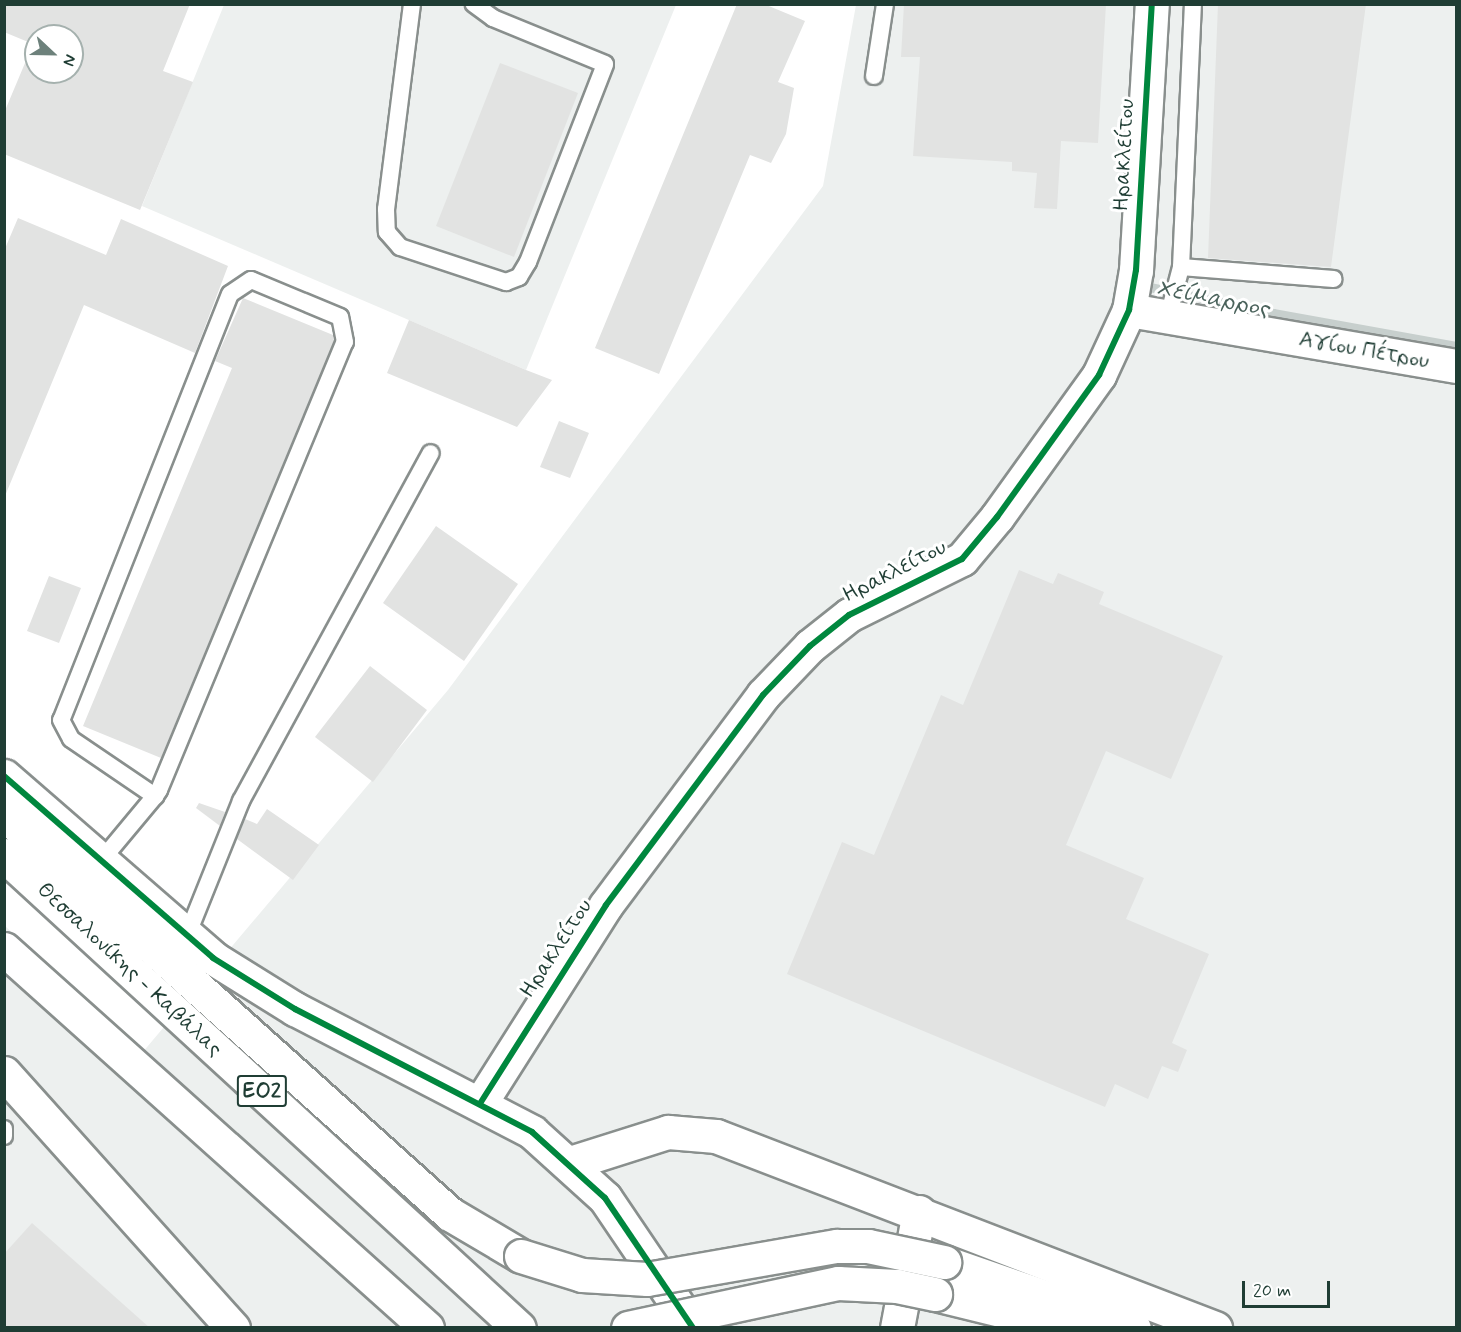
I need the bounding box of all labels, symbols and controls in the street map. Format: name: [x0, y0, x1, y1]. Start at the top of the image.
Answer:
north arrow: [24, 24, 84, 84]
text: N: [58, 51, 81, 69]
street label: Ηρακλείτου: [1109, 98, 1141, 212]
water label: Χείμαρρος: [1154, 274, 1272, 324]
street label: Αγίου Πέτρου: [1297, 327, 1431, 375]
street label: Ηρακλείτου: [839, 535, 951, 609]
street label: Θεσσαλονίκης - Καβάλας: [31, 877, 227, 1063]
street label: Ηρακλείτου: [515, 895, 599, 1003]
road number: ΕΟ2: [236, 1073, 288, 1109]
scale bar: [1245, 1269, 1334, 1307]
text: 20 m: [1253, 1279, 1291, 1303]

